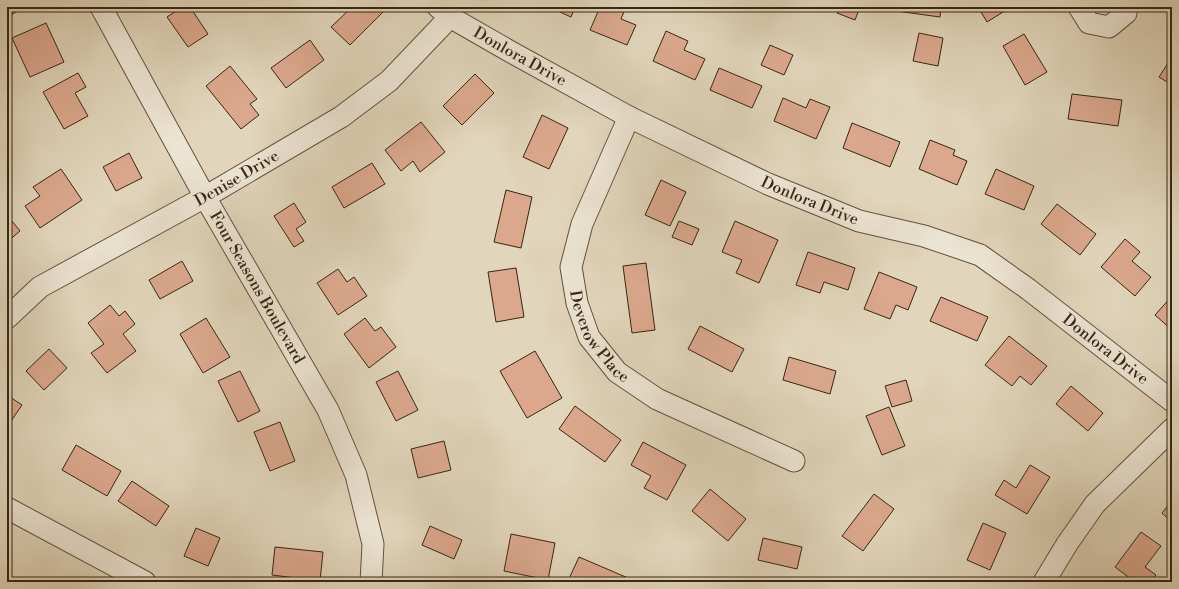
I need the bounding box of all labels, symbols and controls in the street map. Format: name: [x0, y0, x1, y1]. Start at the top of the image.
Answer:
street label: Donlora Drive: [470, 23, 570, 91]
street label: Denise Drive: [191, 146, 283, 211]
street label: Donlora Drive: [757, 172, 862, 230]
street label: Four Seasons Boulevard: [205, 207, 309, 367]
street label: Deverow Place: [565, 289, 633, 387]
street label: Donlora Drive: [1058, 309, 1153, 389]

